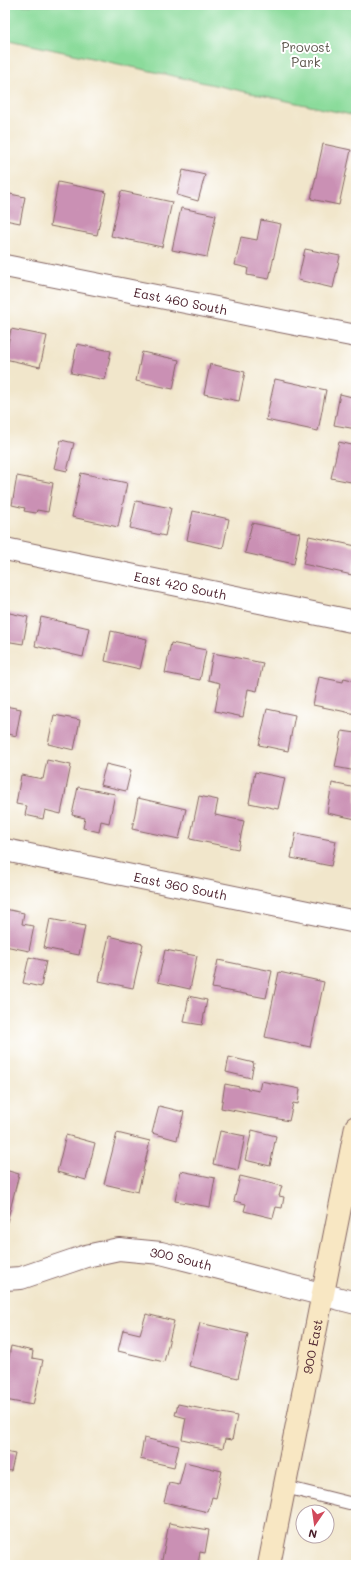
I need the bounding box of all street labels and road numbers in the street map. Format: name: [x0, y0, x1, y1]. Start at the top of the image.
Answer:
street label: East 460 South: [133, 283, 229, 318]
street label: East 420 South: [133, 567, 228, 603]
street label: East 360 South: [132, 868, 229, 903]
street label: 300 South: [149, 1243, 214, 1274]
street label: 900 East: [298, 1317, 326, 1375]

